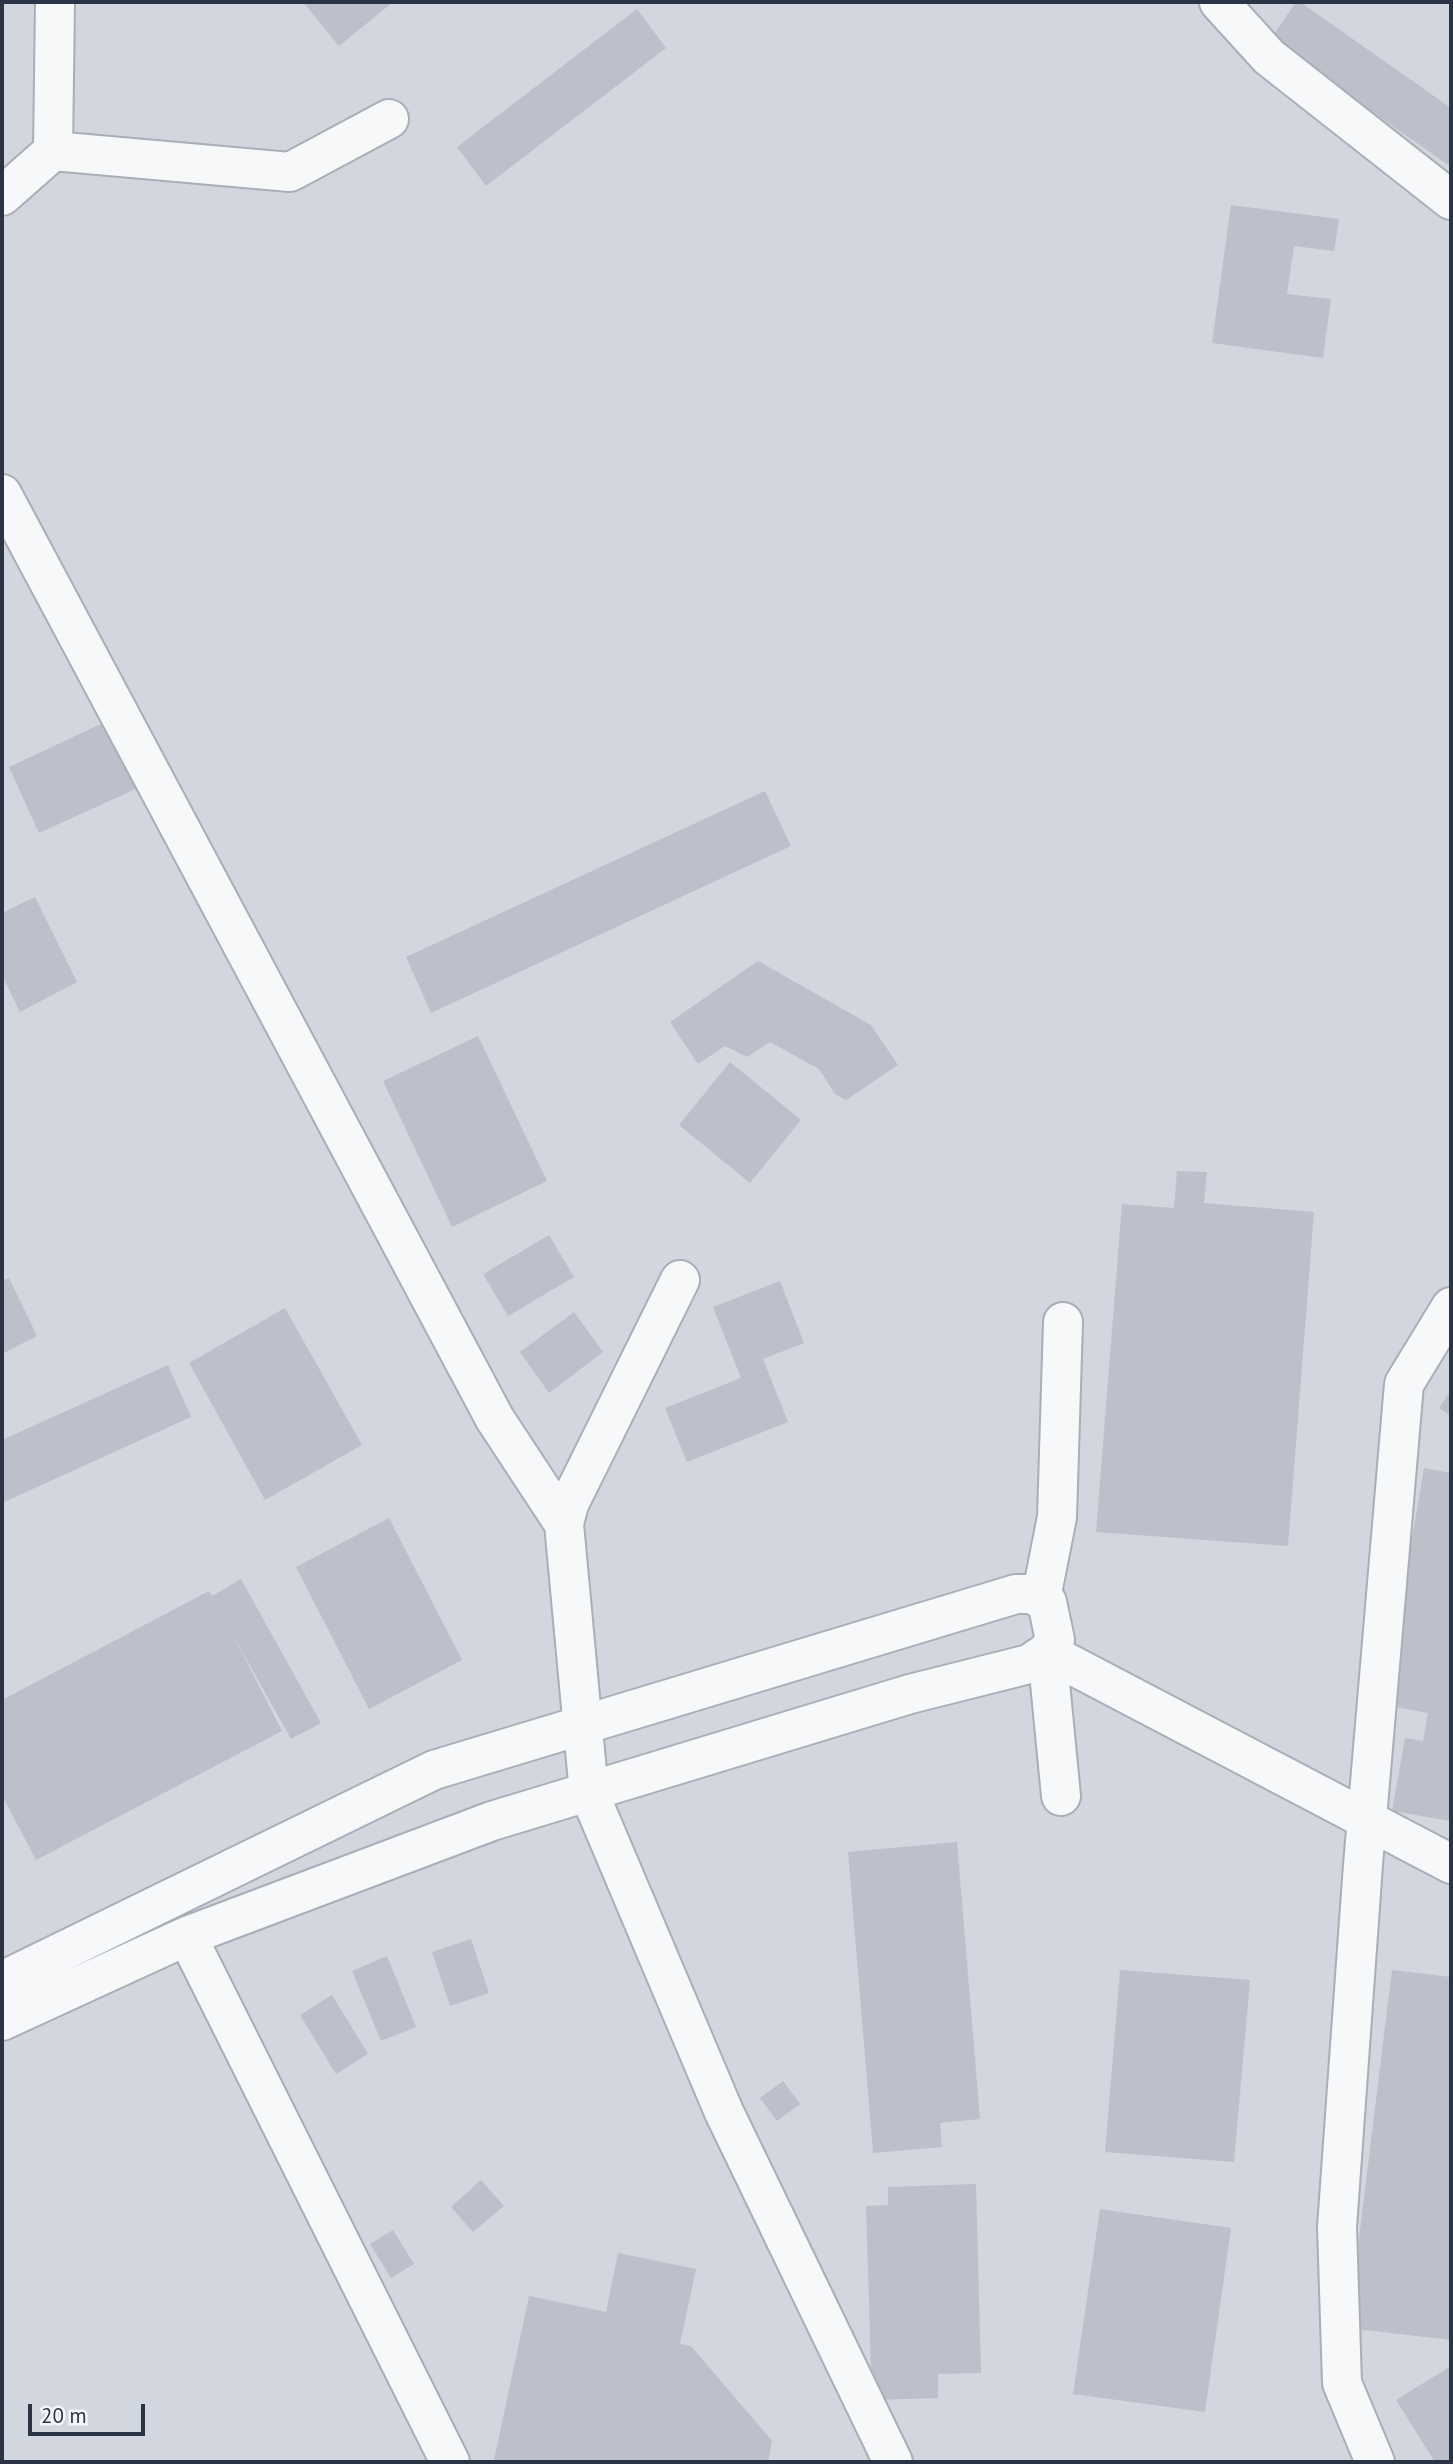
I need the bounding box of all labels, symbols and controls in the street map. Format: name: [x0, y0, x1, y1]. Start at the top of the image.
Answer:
scale bar: [32, 2390, 149, 2434]
text: 20 m: [41, 2402, 87, 2429]

